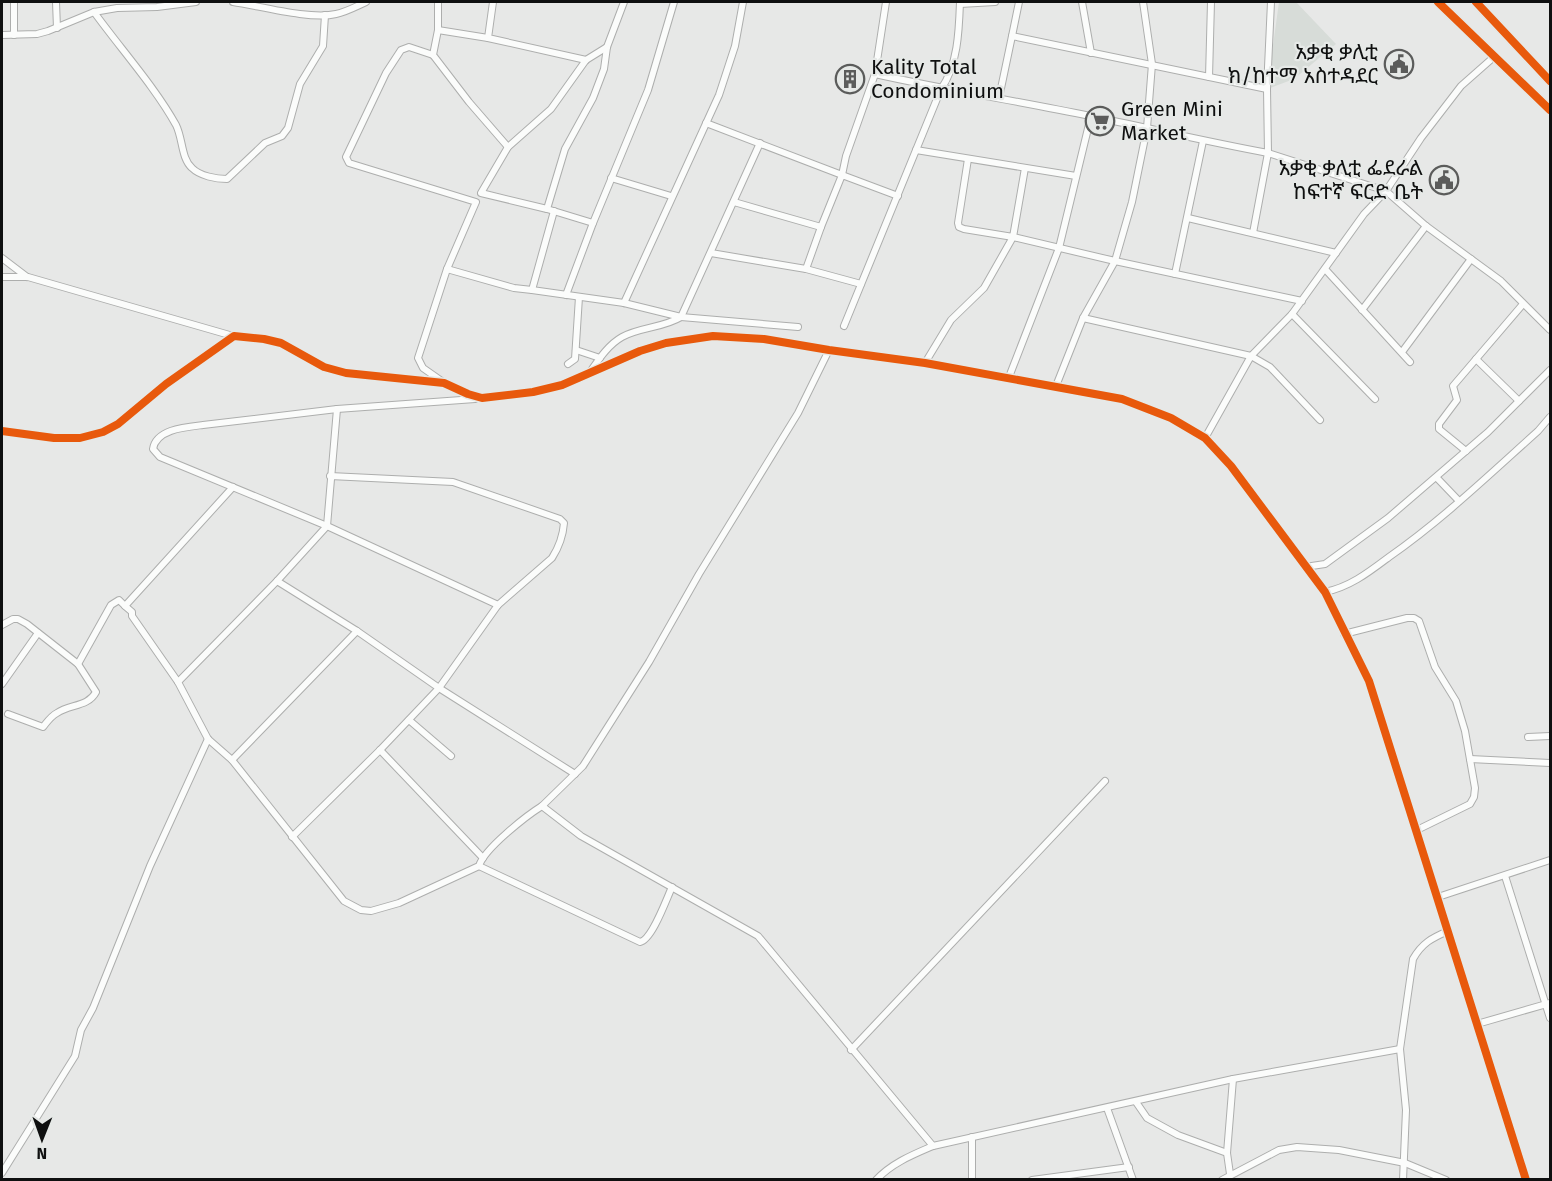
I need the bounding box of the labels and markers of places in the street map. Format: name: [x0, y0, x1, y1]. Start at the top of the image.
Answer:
place label: አቃቂ ቃሊቲ ክ/ከተማ አስተዳደር: [1228, 39, 1378, 89]
public building icon: አቃቂ ቃሊቲ ክ/ከተማ አስተዳደር: [1383, 48, 1415, 80]
place label: Kality Total Condominium: [871, 54, 1004, 104]
building icon: Kality Total Condominium: [834, 63, 866, 95]
place label: Green Mini Market: [1121, 96, 1223, 146]
supermarket icon: Green Mini Market: [1084, 105, 1116, 137]
place label: አቃቂ ቃሊቲ ፌደራል ከፍተኛ ፍርድ ቤት: [1278, 155, 1423, 205]
public building icon: አቃቂ ቃሊቲ ፌደራል ከፍተኛ ፍርድ ቤት: [1428, 164, 1460, 196]

